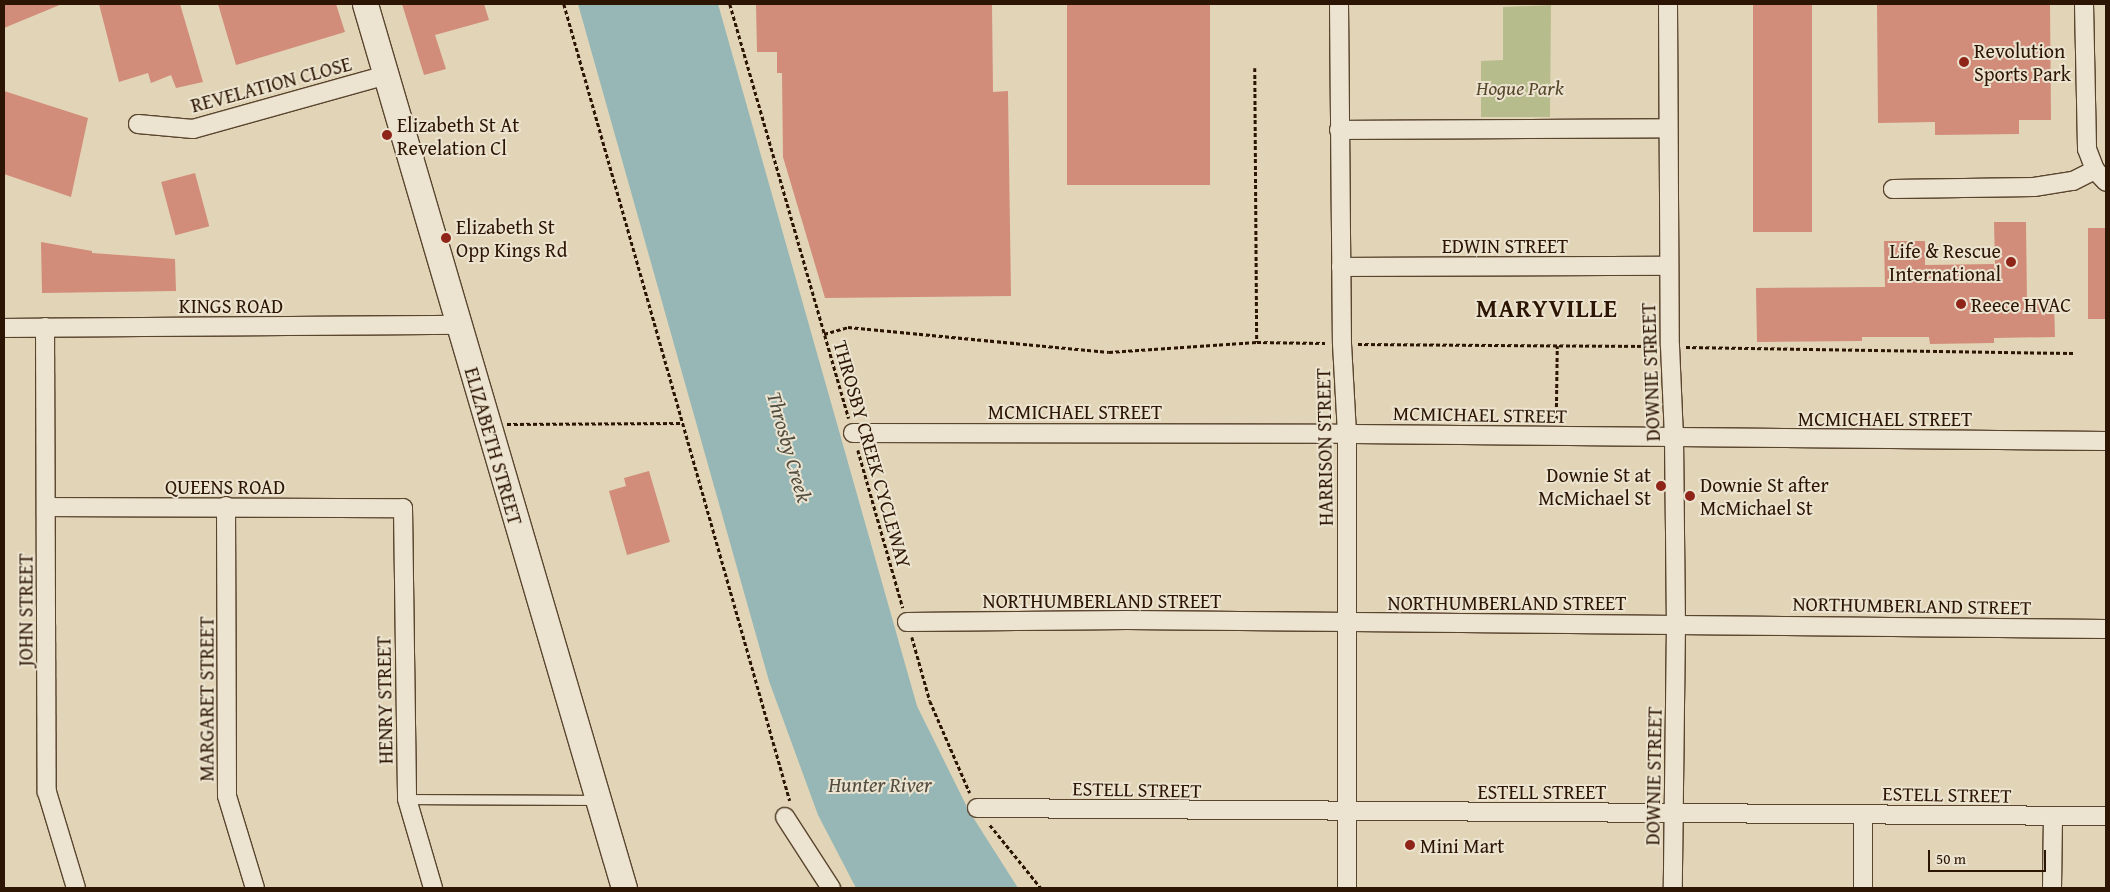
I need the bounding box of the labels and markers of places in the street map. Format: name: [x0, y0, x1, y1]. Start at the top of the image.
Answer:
place label: Revolution Sports Park: [1974, 39, 2071, 86]
marker: Revolution Sports Park: [1958, 56, 1970, 68]
place label: Elizabeth St At Revelation Cl: [397, 112, 519, 159]
marker: Elizabeth St At Revelation Cl: [381, 129, 393, 141]
place label: Elizabeth St Opp Kings Rd: [456, 215, 567, 262]
marker: Elizabeth St Opp Kings Rd: [440, 232, 452, 244]
place label: Life & Rescue International: [1889, 238, 2001, 285]
marker: Life & Rescue International: [2005, 256, 2017, 268]
place label: Reece HVAC: [1971, 292, 2071, 316]
marker: Reece HVAC: [1955, 298, 1967, 310]
place label: Downie St at McMichael St: [1538, 462, 1651, 509]
place label: Downie St after McMichael St: [1700, 472, 1829, 519]
marker: Downie St at McMichael St: [1655, 480, 1667, 492]
marker: Downie St after McMichael St: [1684, 490, 1696, 502]
place label: Mini Mart: [1420, 833, 1504, 857]
marker: Mini Mart: [1404, 839, 1416, 851]

